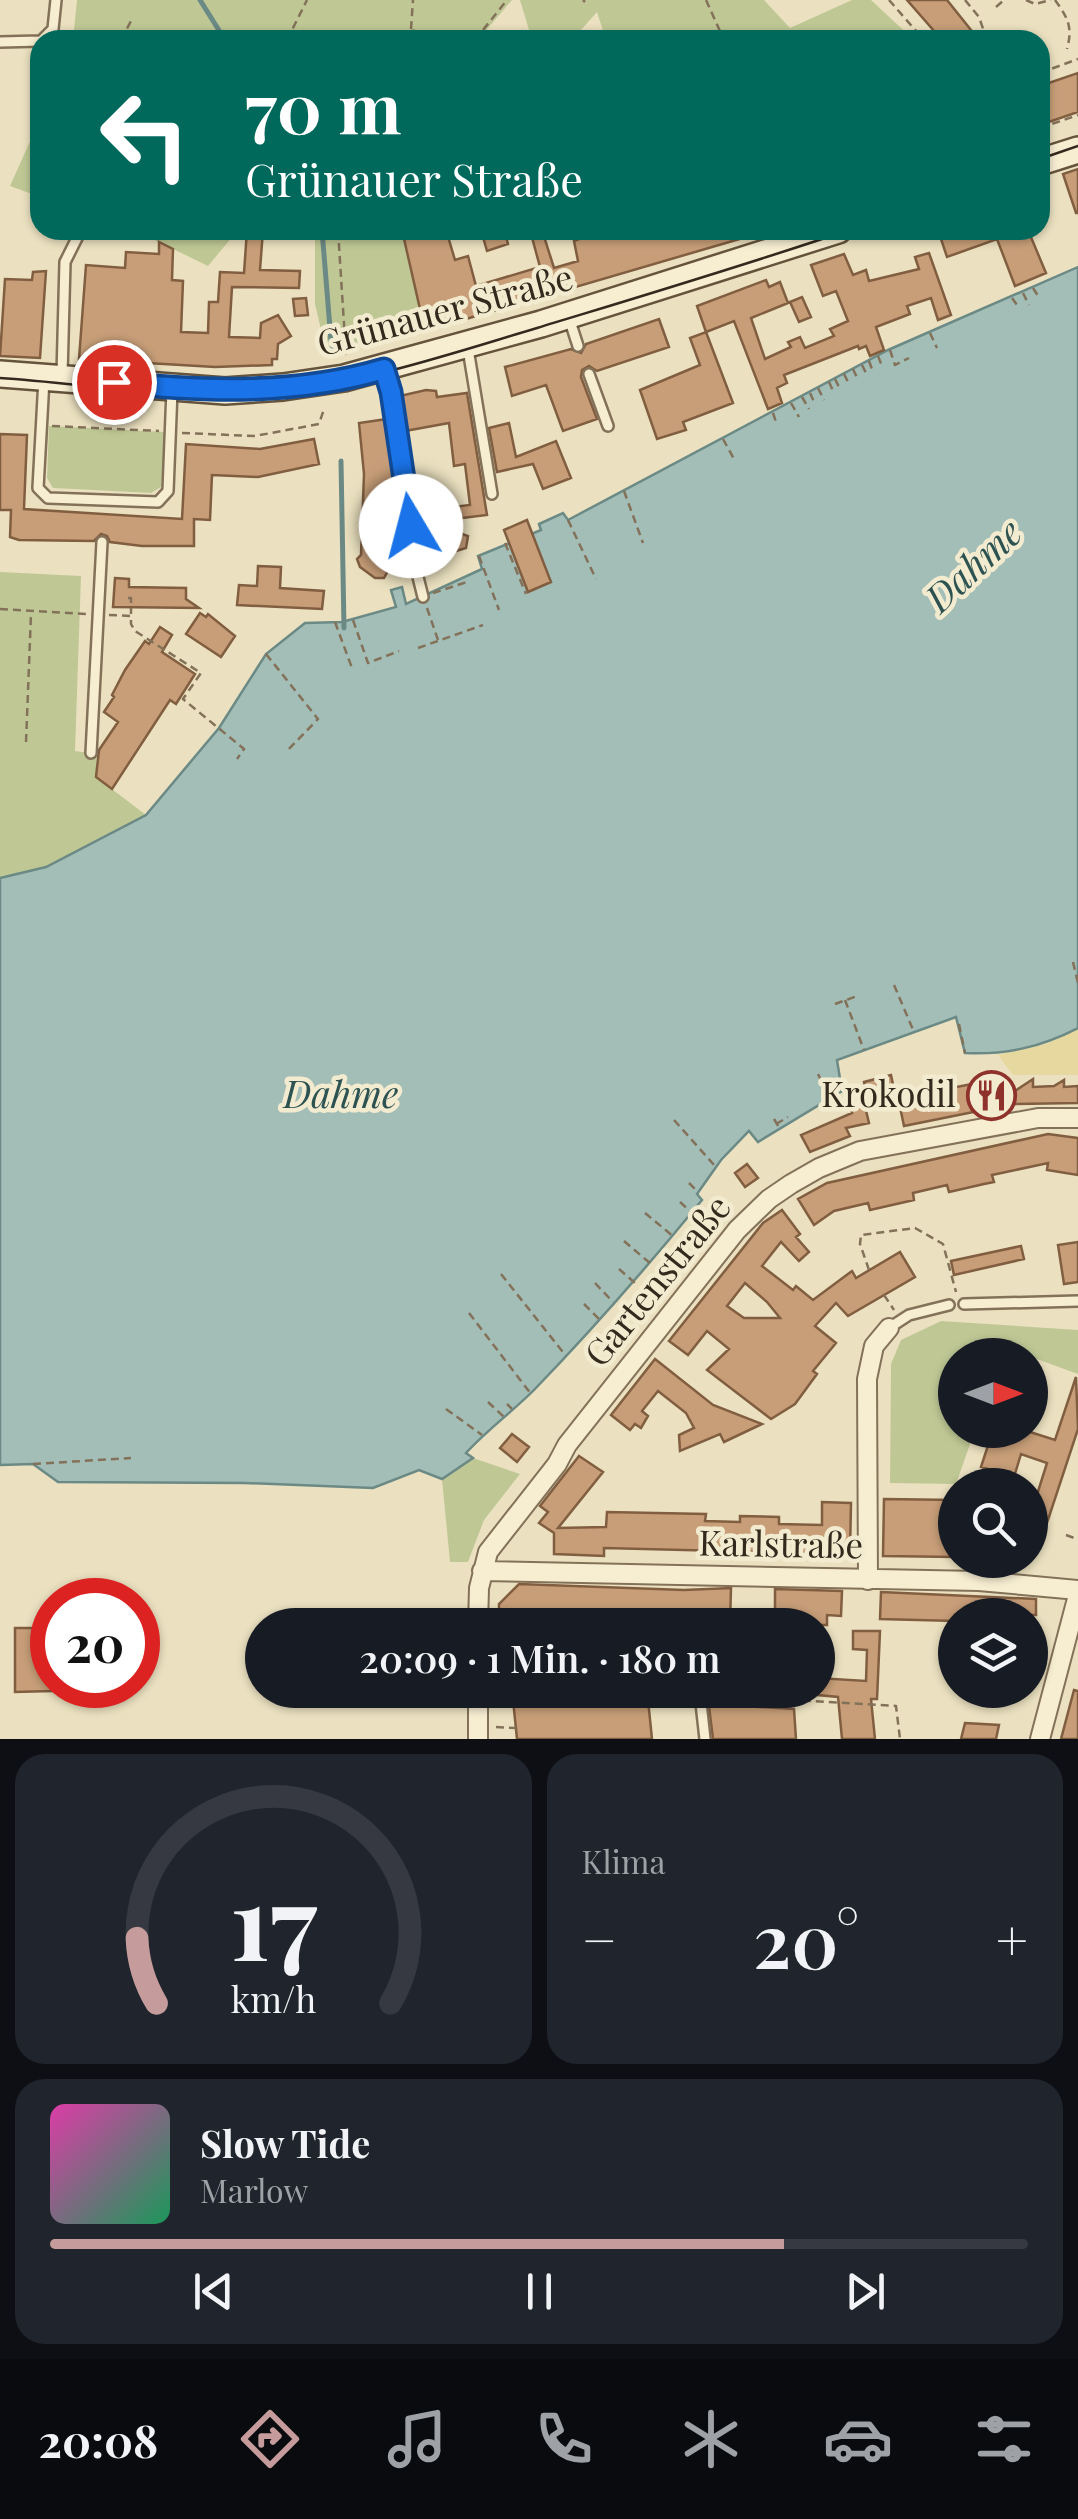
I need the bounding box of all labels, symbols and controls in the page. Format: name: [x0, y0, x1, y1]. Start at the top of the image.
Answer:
text: 70 m: [245, 58, 402, 152]
icon: left: [80, 70, 210, 200]
text: Grünauer Straße: [245, 148, 583, 208]
street label: Grünauer Straße: [311, 252, 577, 365]
pin: [72, 340, 157, 425]
icon: arrive: [87, 355, 142, 410]
position arrow: [359, 474, 463, 578]
water label: Dahme: [911, 506, 1032, 623]
water label: Dahme: [282, 1067, 398, 1118]
place label: Krokodil: [821, 1069, 956, 1116]
restaurant icon: Krokodil: [965, 1069, 1017, 1121]
street label: Gartenstraße: [572, 1184, 740, 1375]
north arrow: [938, 1338, 1048, 1448]
map controls: [938, 1338, 1048, 1708]
button: search: [938, 1468, 1048, 1578]
street label: Karlstraße: [698, 1518, 864, 1567]
speed limit sign: 20: [30, 1578, 160, 1708]
button: layers: [938, 1598, 1048, 1708]
text: 20:09 · 1 Min. · 180 m: [360, 1632, 720, 1683]
text: Klima: [582, 1839, 665, 1882]
text: 17: [230, 1848, 318, 1987]
text: 20°: [753, 1888, 860, 1988]
text: −: [582, 1901, 617, 1975]
text: +: [996, 1901, 1028, 1975]
text: km/h: [230, 1974, 316, 2022]
text: Slow Tide: [200, 2117, 370, 2168]
text: Marlow: [200, 2168, 308, 2211]
icon: previous: [186, 2264, 241, 2319]
icon: pause: [512, 2264, 567, 2319]
icon: next: [838, 2264, 893, 2319]
icon: directions: [235, 2404, 305, 2474]
icon: music: [382, 2404, 452, 2474]
icon: phone: [529, 2404, 599, 2474]
icon: climate: [676, 2404, 746, 2474]
icon: car: [823, 2404, 893, 2474]
icon: filters: [969, 2404, 1039, 2474]
text: 20:08: [38, 2409, 158, 2469]

